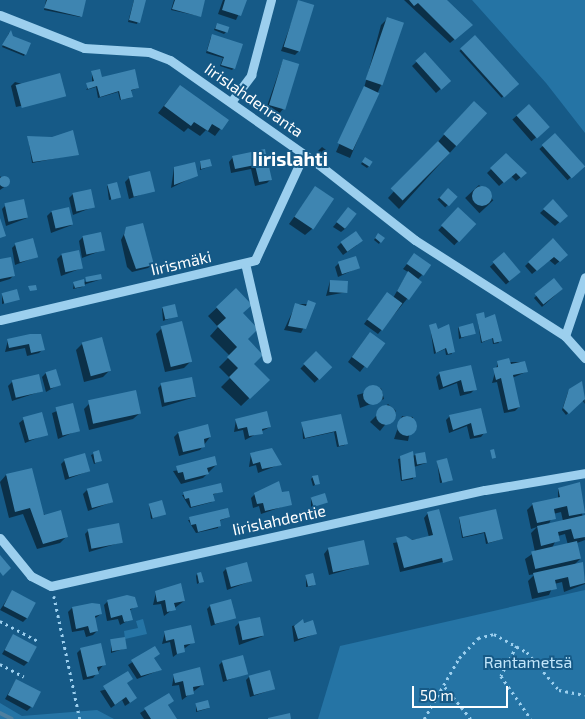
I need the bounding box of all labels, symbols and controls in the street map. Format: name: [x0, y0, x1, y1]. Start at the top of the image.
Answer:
street label: Iirislahdenranta: [201, 59, 307, 141]
district label: Iirislahti: [252, 148, 328, 170]
street label: Iirismäki: [149, 247, 213, 279]
street label: Iirislahdentie: [230, 501, 328, 539]
park label: Rantametsä: [484, 652, 572, 672]
scale bar: [415, 676, 511, 708]
text: 50 m: [420, 686, 454, 704]

